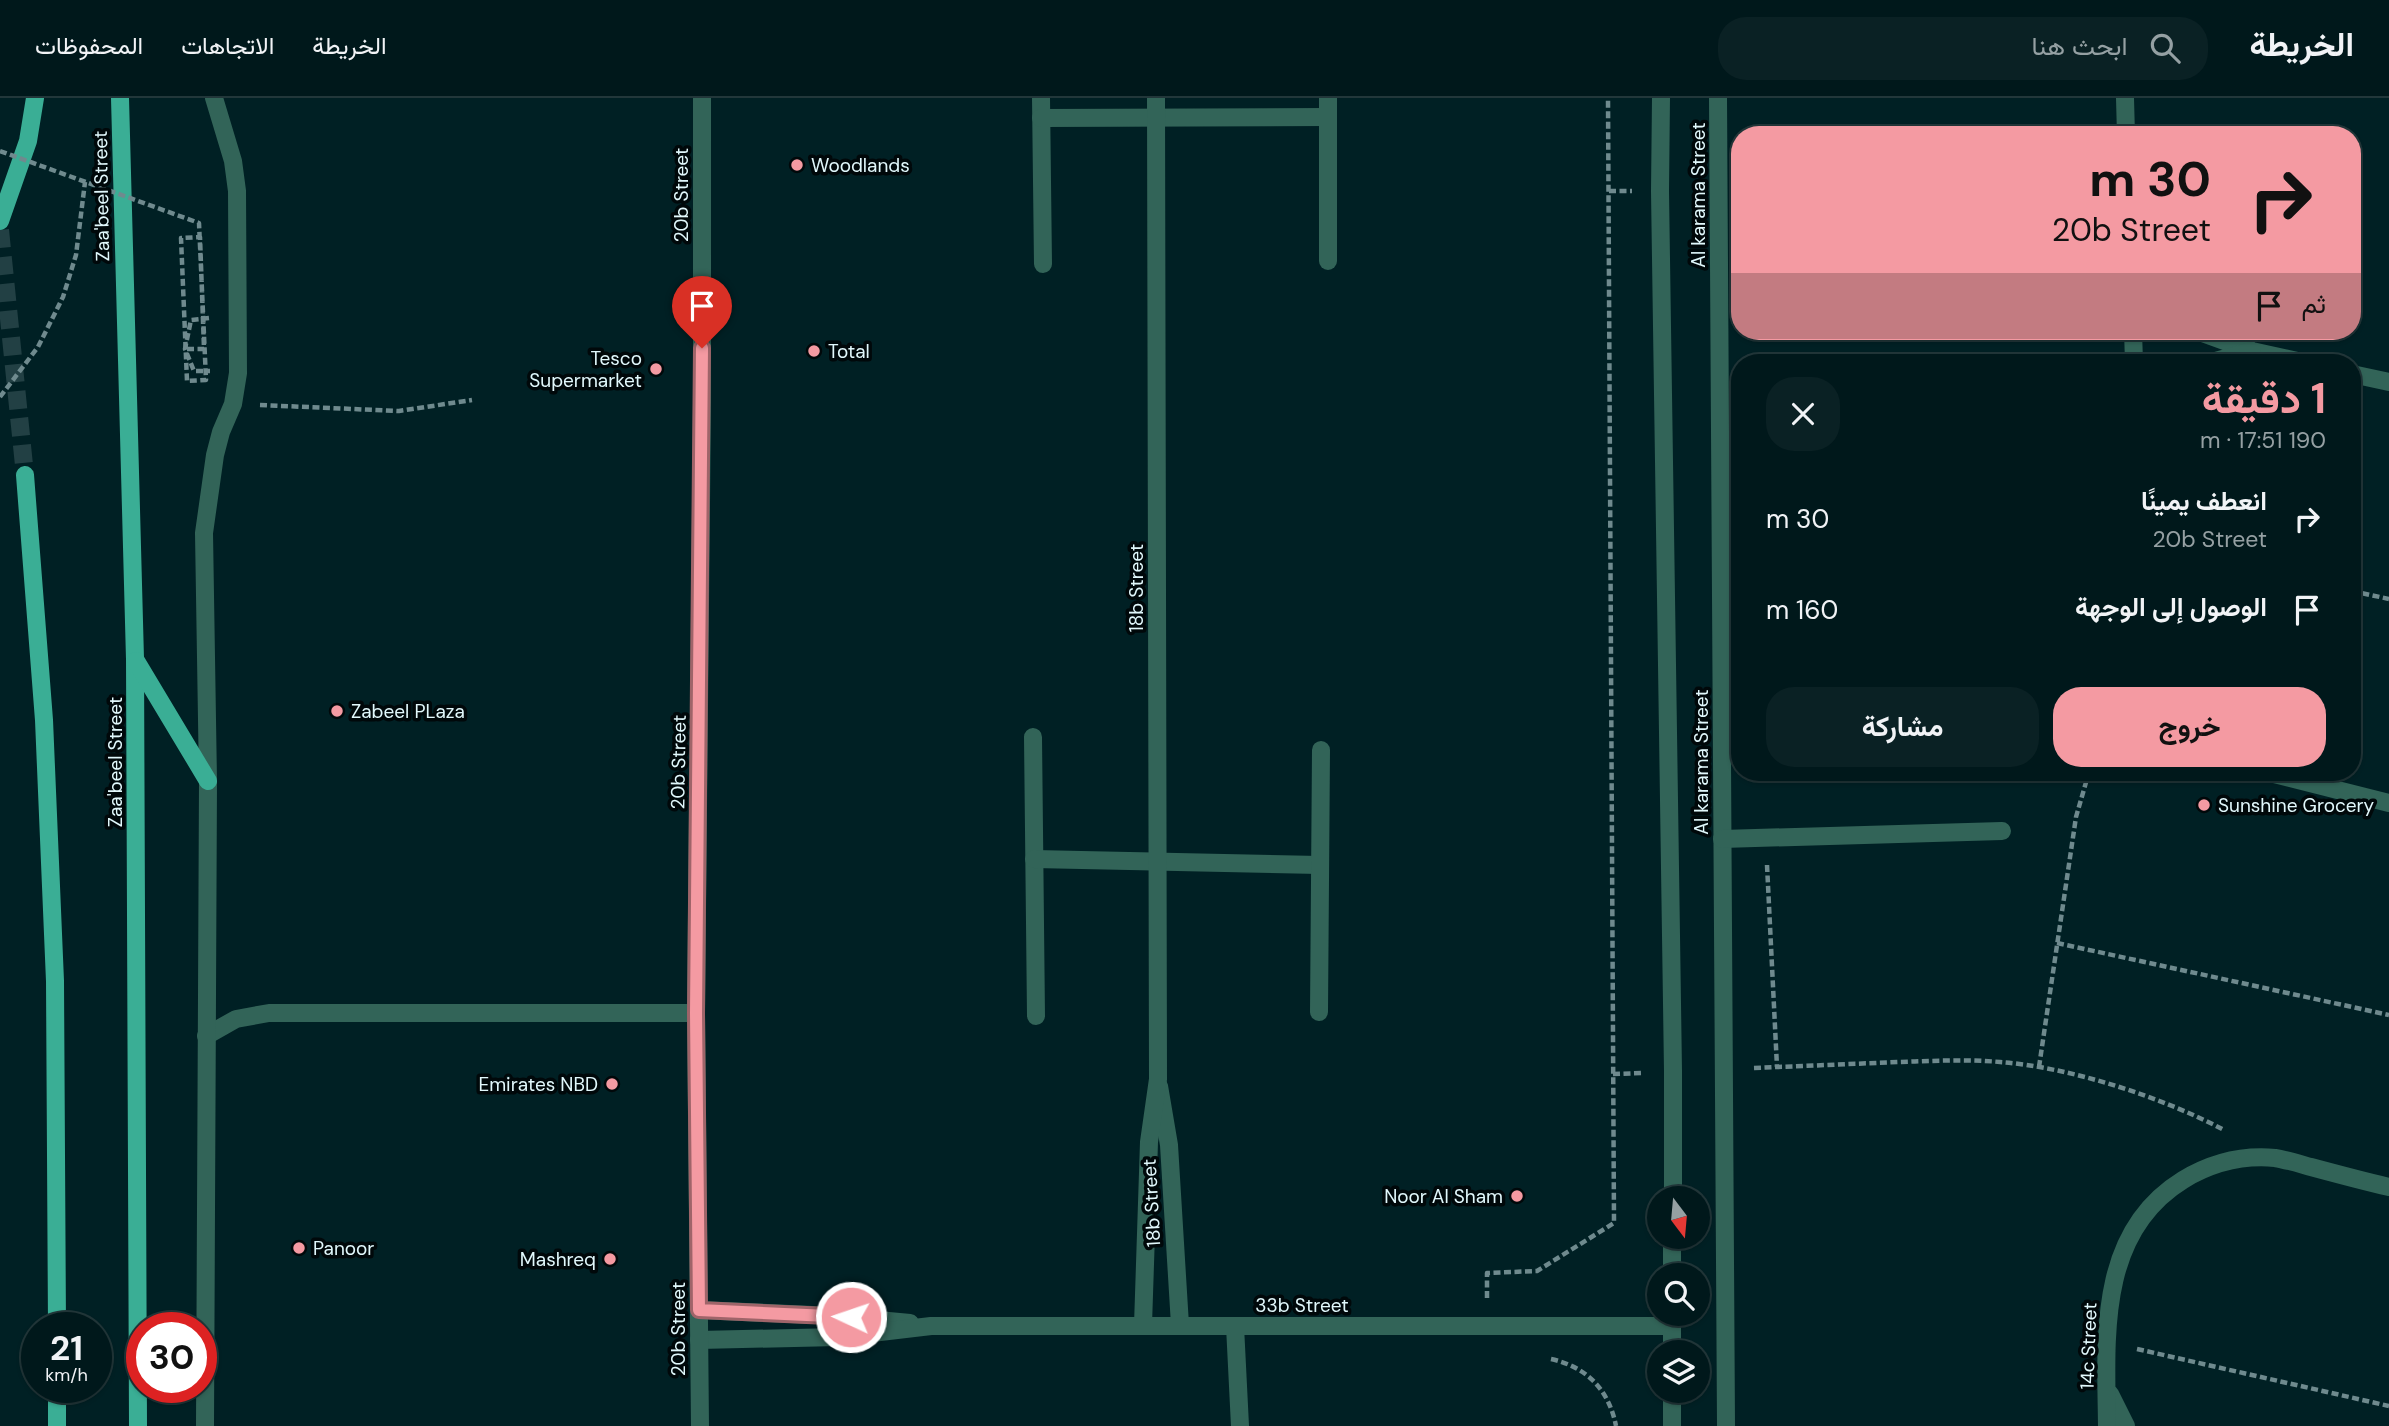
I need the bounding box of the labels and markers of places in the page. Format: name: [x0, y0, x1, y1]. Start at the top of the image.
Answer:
place label: Woodlands: [811, 153, 910, 178]
marker: Woodlands: [789, 157, 805, 173]
pin: [672, 276, 732, 348]
place label: Total: [828, 339, 870, 364]
marker: Total: [806, 343, 822, 359]
place label: Tesco Supermarket: [529, 346, 642, 393]
marker: Tesco Supermarket: [648, 361, 664, 377]
place label: Zabeel PLaza: [351, 699, 465, 724]
marker: Zabeel PLaza: [329, 703, 345, 719]
place label: Sunshine Grocery: [2218, 793, 2375, 818]
marker: Sunshine Grocery: [2196, 797, 2212, 813]
place label: Emirates NBD: [478, 1072, 598, 1097]
marker: Emirates NBD: [604, 1076, 620, 1092]
place label: Noor Al Sham: [1384, 1184, 1503, 1209]
marker: Noor Al Sham: [1509, 1188, 1525, 1204]
place label: Panoor: [313, 1236, 374, 1261]
marker: Panoor: [291, 1240, 307, 1256]
place label: Mashreq: [520, 1247, 596, 1272]
marker: Mashreq: [602, 1251, 618, 1267]

